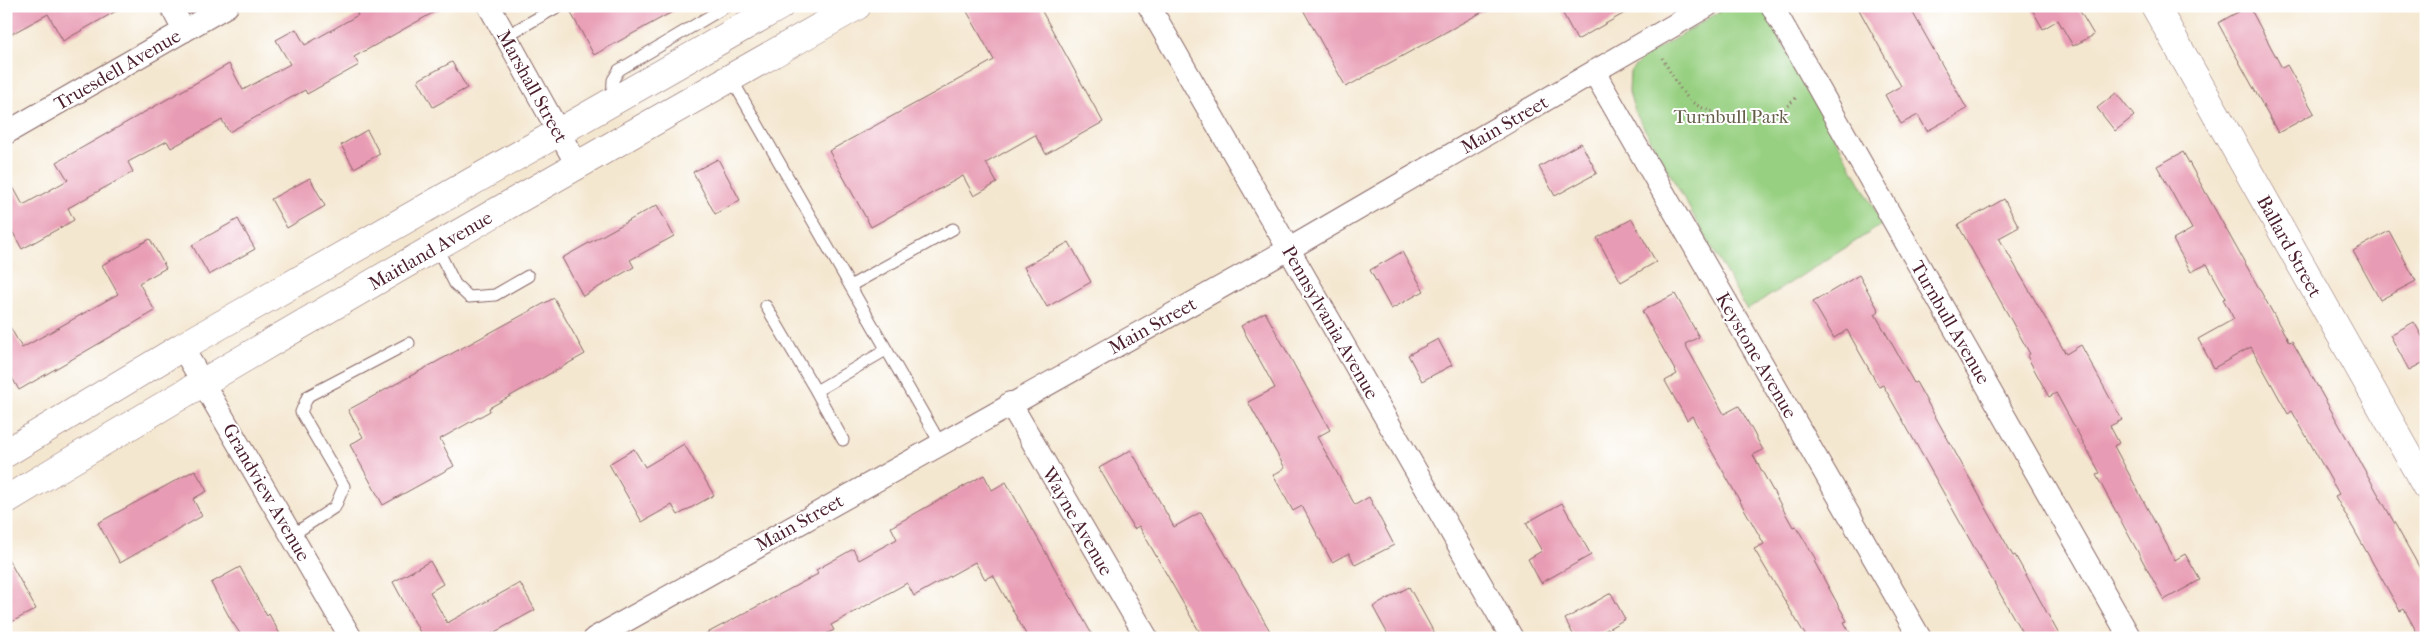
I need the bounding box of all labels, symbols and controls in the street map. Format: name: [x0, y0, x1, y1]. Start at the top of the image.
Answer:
street label: Truesdell Avenue: [50, 25, 185, 115]
street label: Marshall Street: [492, 26, 572, 147]
street label: Main Street: [1457, 91, 1552, 159]
park label: Turnbull Park: [1673, 106, 1789, 128]
street label: Ballard Street: [2252, 192, 2326, 301]
street label: Maitland Avenue: [365, 207, 496, 295]
street label: Pennsylvania Avenue: [1277, 242, 1383, 403]
street label: Turnbull Avenue: [1906, 257, 1994, 388]
street label: Keystone Avenue: [1711, 289, 1801, 422]
street label: Main Street: [1105, 293, 1200, 359]
street label: Grandview Avenue: [218, 420, 314, 565]
street label: Wayne Avenue: [1037, 462, 1117, 580]
street label: Main Street: [752, 490, 847, 556]

